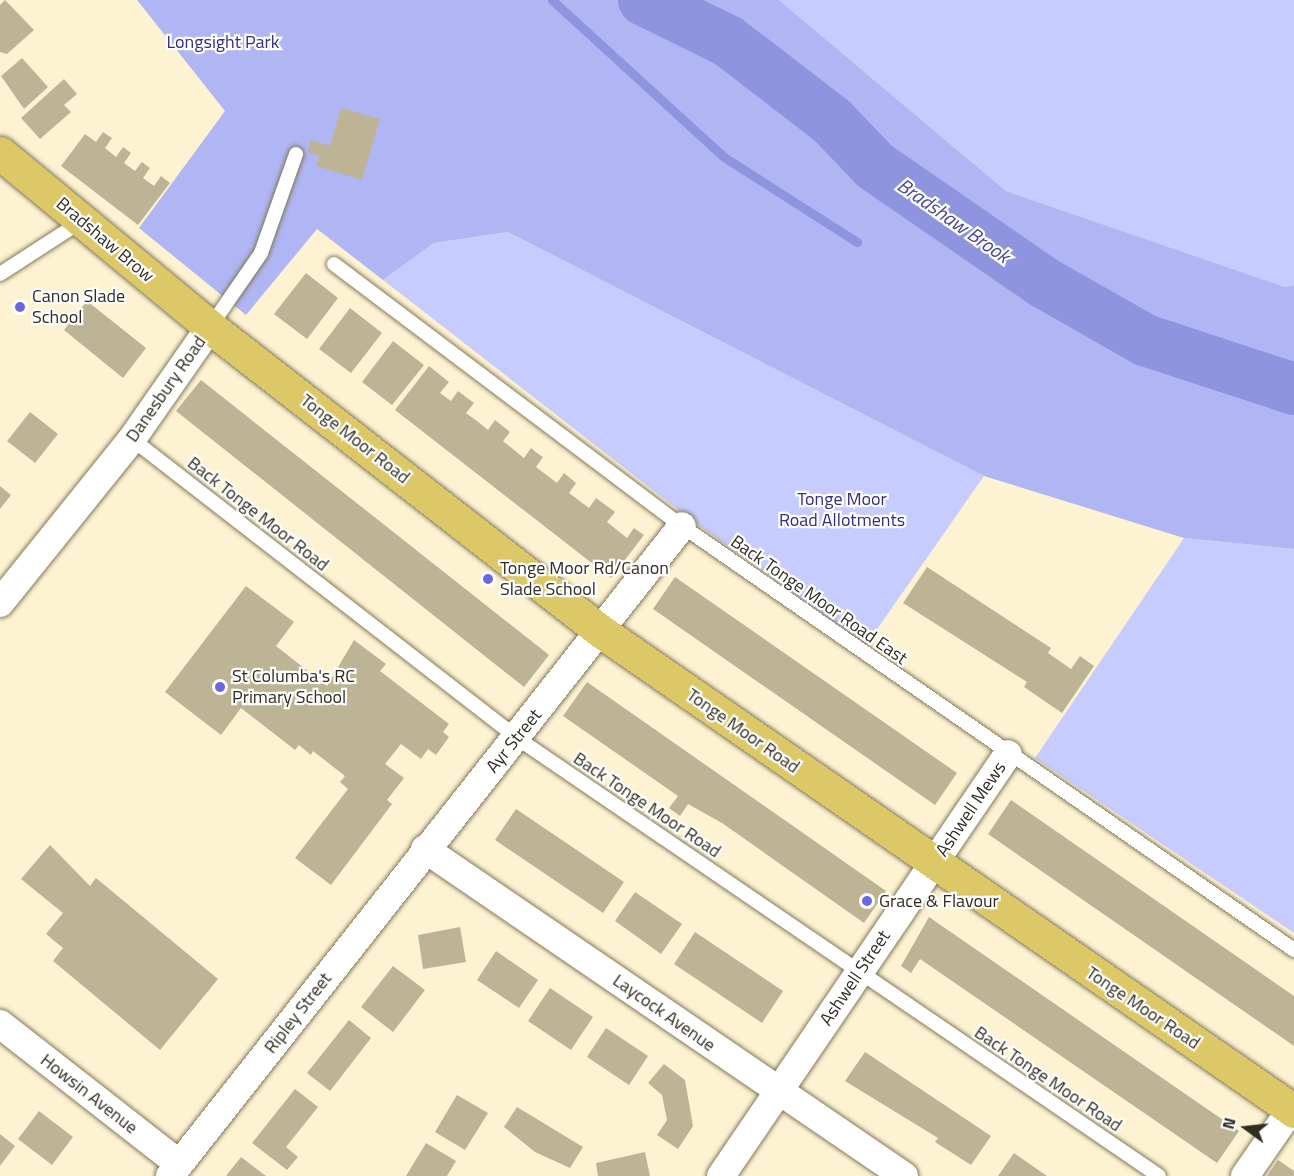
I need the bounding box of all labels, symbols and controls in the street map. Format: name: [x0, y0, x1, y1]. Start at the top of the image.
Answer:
park label: Longsight Park: [167, 31, 279, 53]
water label: Bradshaw Brook: [893, 172, 1015, 268]
street label: Bradshaw Brow: [52, 193, 158, 287]
place label: Canon Slade School: [32, 286, 125, 328]
marker: Canon Slade School: [13, 300, 27, 314]
street label: Danesbury Road: [121, 332, 211, 446]
street label: Tonge Moor Road: [296, 390, 414, 488]
street label: Back Tonge Moor Road: [183, 452, 333, 576]
park label: Tonge Moor Road Allotments: [779, 489, 905, 532]
street label: Back Tonge Moor Road East: [727, 531, 911, 669]
place label: Tonge Moor Rd/Canon Slade School: [500, 558, 669, 600]
marker: Tonge Moor Rd/Canon Slade School: [481, 572, 495, 586]
place label: St Columba's RC Primary School: [232, 666, 355, 708]
marker: St Columba's RC Primary School: [213, 680, 227, 694]
street label: Tonge Moor Road: [683, 684, 803, 778]
street label: Ayr Street: [482, 705, 546, 777]
street label: Back Tonge Moor Road: [569, 748, 725, 862]
street label: Ashwell Mews: [931, 757, 1011, 861]
place label: Grace & Flavour: [879, 890, 999, 912]
marker: Grace & Flavour: [860, 894, 874, 908]
street label: Ashwell Street: [815, 926, 895, 1030]
street label: Tonge Moor Road: [1082, 962, 1204, 1054]
street label: Ripley Street: [260, 968, 336, 1058]
street label: Laycock Avenue: [609, 970, 719, 1056]
street label: Back Tonge Moor Road: [970, 1022, 1126, 1136]
street label: Howsin Avenue: [36, 1049, 142, 1139]
north arrow: [1216, 1098, 1276, 1158]
text: N: [1216, 1115, 1242, 1132]

